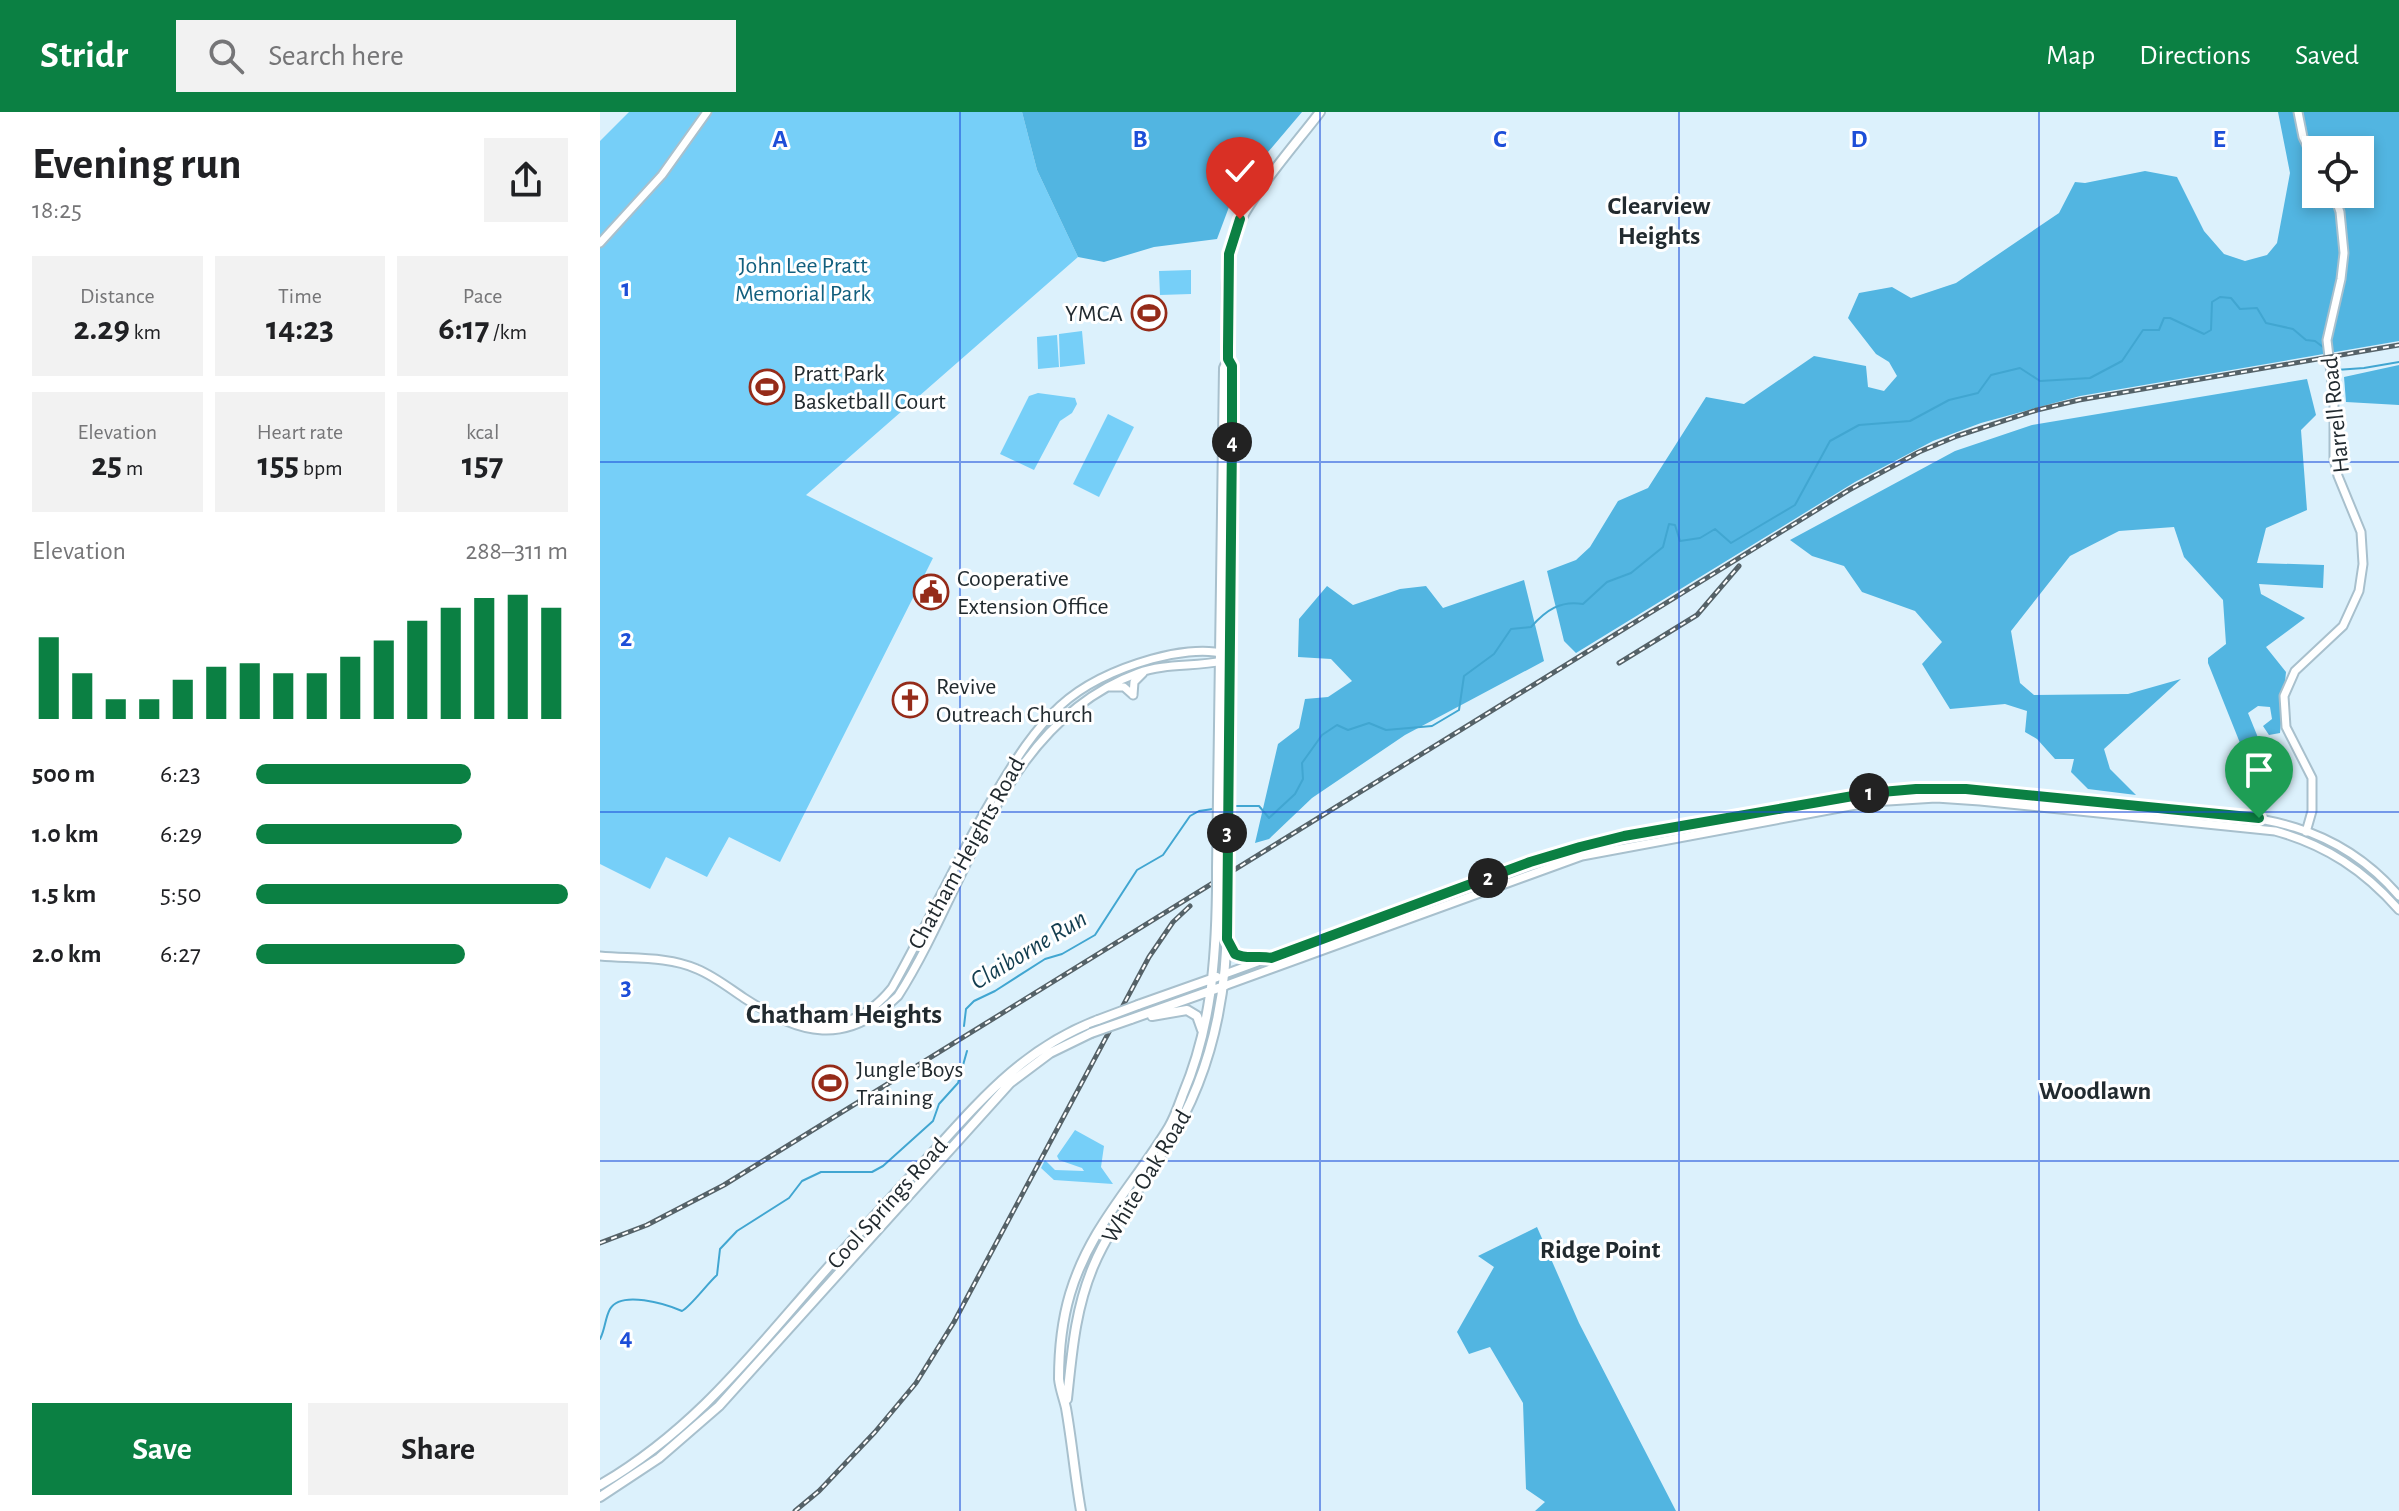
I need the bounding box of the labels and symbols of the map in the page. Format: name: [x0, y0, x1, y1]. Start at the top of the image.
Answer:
text: A: [772, 126, 788, 152]
text: B: [1132, 126, 1148, 152]
text: C: [1493, 126, 1507, 152]
text: D: [1850, 126, 1868, 152]
text: E: [2212, 126, 2226, 152]
pin: [1206, 137, 1274, 219]
district label: Clearview Heights: [1608, 193, 1711, 249]
park label: John Lee Pratt Memorial Park: [735, 254, 871, 306]
text: 1: [621, 275, 631, 301]
sports icon: YMCA: [1130, 294, 1168, 332]
place label: YMCA: [1065, 302, 1123, 326]
street label: Harrell Road: [2318, 356, 2354, 474]
place label: Pratt Park Basketball Court: [793, 362, 946, 414]
sports icon: Pratt Park Basketball Court: [748, 368, 786, 406]
pin: 4: [1212, 422, 1252, 462]
place label: Cooperative Extension Office: [957, 567, 1108, 619]
public building icon: Cooperative Extension Office: [912, 573, 950, 611]
text: 2: [620, 625, 632, 651]
place label: Revive Outreach Church: [936, 675, 1093, 727]
church icon: Revive Outreach Church: [891, 681, 929, 719]
pin: [2225, 736, 2293, 818]
street label: Chatham Heights Road: [904, 753, 1030, 954]
pin: 1: [1849, 773, 1889, 813]
pin: 3: [1207, 813, 1247, 853]
pin: 2: [1468, 858, 1508, 898]
water label: Claiborne Run: [966, 905, 1091, 995]
text: 3: [620, 974, 632, 1000]
district label: Chatham Heights: [746, 1001, 942, 1029]
place label: Jungle Boys Training: [856, 1058, 963, 1110]
sports icon: Jungle Boys Training: [811, 1064, 849, 1102]
district label: Woodlawn: [2039, 1078, 2151, 1104]
street label: White Oak Road: [1098, 1106, 1196, 1247]
street label: Cool Springs Road: [823, 1134, 953, 1274]
district label: Ridge Point: [1540, 1237, 1661, 1263]
text: 4: [619, 1324, 633, 1350]

